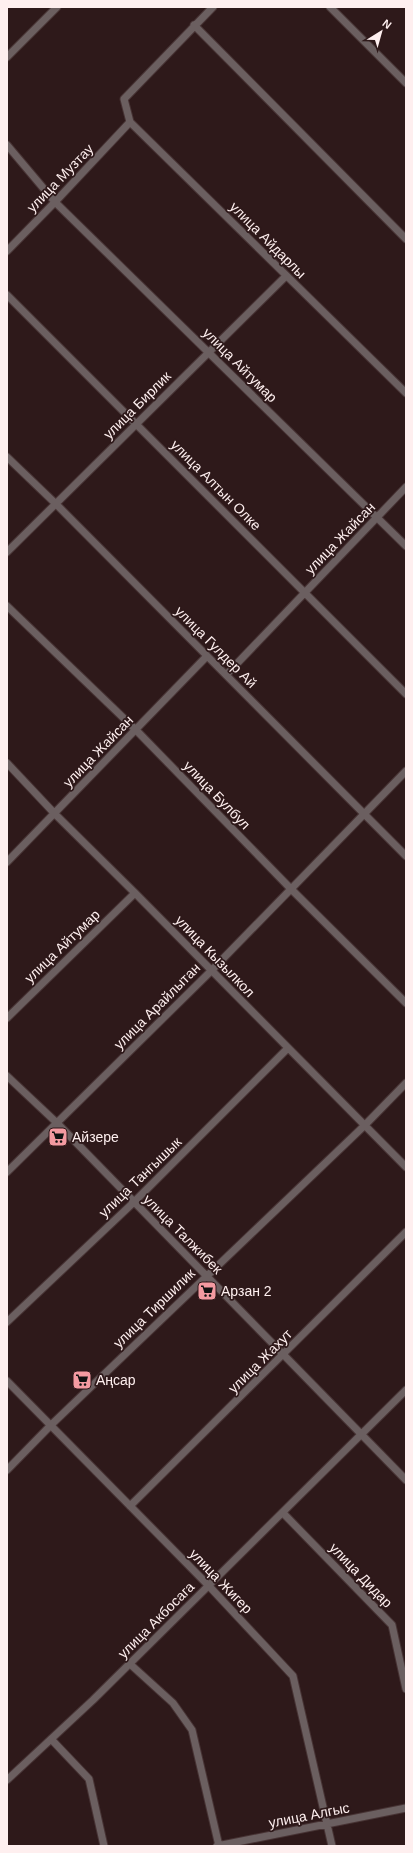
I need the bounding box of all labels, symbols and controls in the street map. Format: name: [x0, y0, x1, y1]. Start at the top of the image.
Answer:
north arrow: [361, 12, 401, 52]
text: N: [380, 17, 394, 31]
street label: улица Музтау: [24, 141, 96, 215]
street label: улица Айдарлы: [227, 199, 309, 281]
street label: улица Айтумар: [200, 325, 281, 406]
street label: улица Бирлик: [100, 367, 175, 442]
street label: улица Алтын Олке: [168, 437, 265, 534]
street label: улица Жайсан: [302, 499, 378, 577]
street label: улица Гулдер Ай: [172, 603, 260, 691]
street label: улица Жайсан: [60, 712, 136, 790]
street label: улица Булбул: [180, 758, 254, 832]
street label: улица Айтумар: [21, 906, 103, 986]
street label: улица Кызылкол: [172, 912, 258, 1000]
street label: улица Арайлытан: [111, 960, 203, 1052]
supermarket icon: Айзере: [47, 1126, 69, 1148]
place label: Айзере: [72, 1129, 119, 1145]
street label: улица Тангышык: [95, 1133, 185, 1220]
street label: улица Талжибек: [140, 1191, 226, 1277]
street label: улица Тиршилик: [110, 1264, 199, 1351]
supermarket icon: Арзан 2: [196, 1280, 218, 1302]
place label: Арзан 2: [221, 1283, 272, 1299]
street label: улица Жахут: [225, 1325, 296, 1396]
supermarket icon: Аңсар: [71, 1369, 93, 1391]
place label: Аңсар: [96, 1372, 136, 1388]
street label: улица Дидар: [326, 1539, 396, 1611]
street label: улица Жигер: [186, 1545, 256, 1617]
street label: улица Акбосага: [115, 1578, 198, 1661]
street label: улица Алгыс: [267, 1799, 351, 1831]

